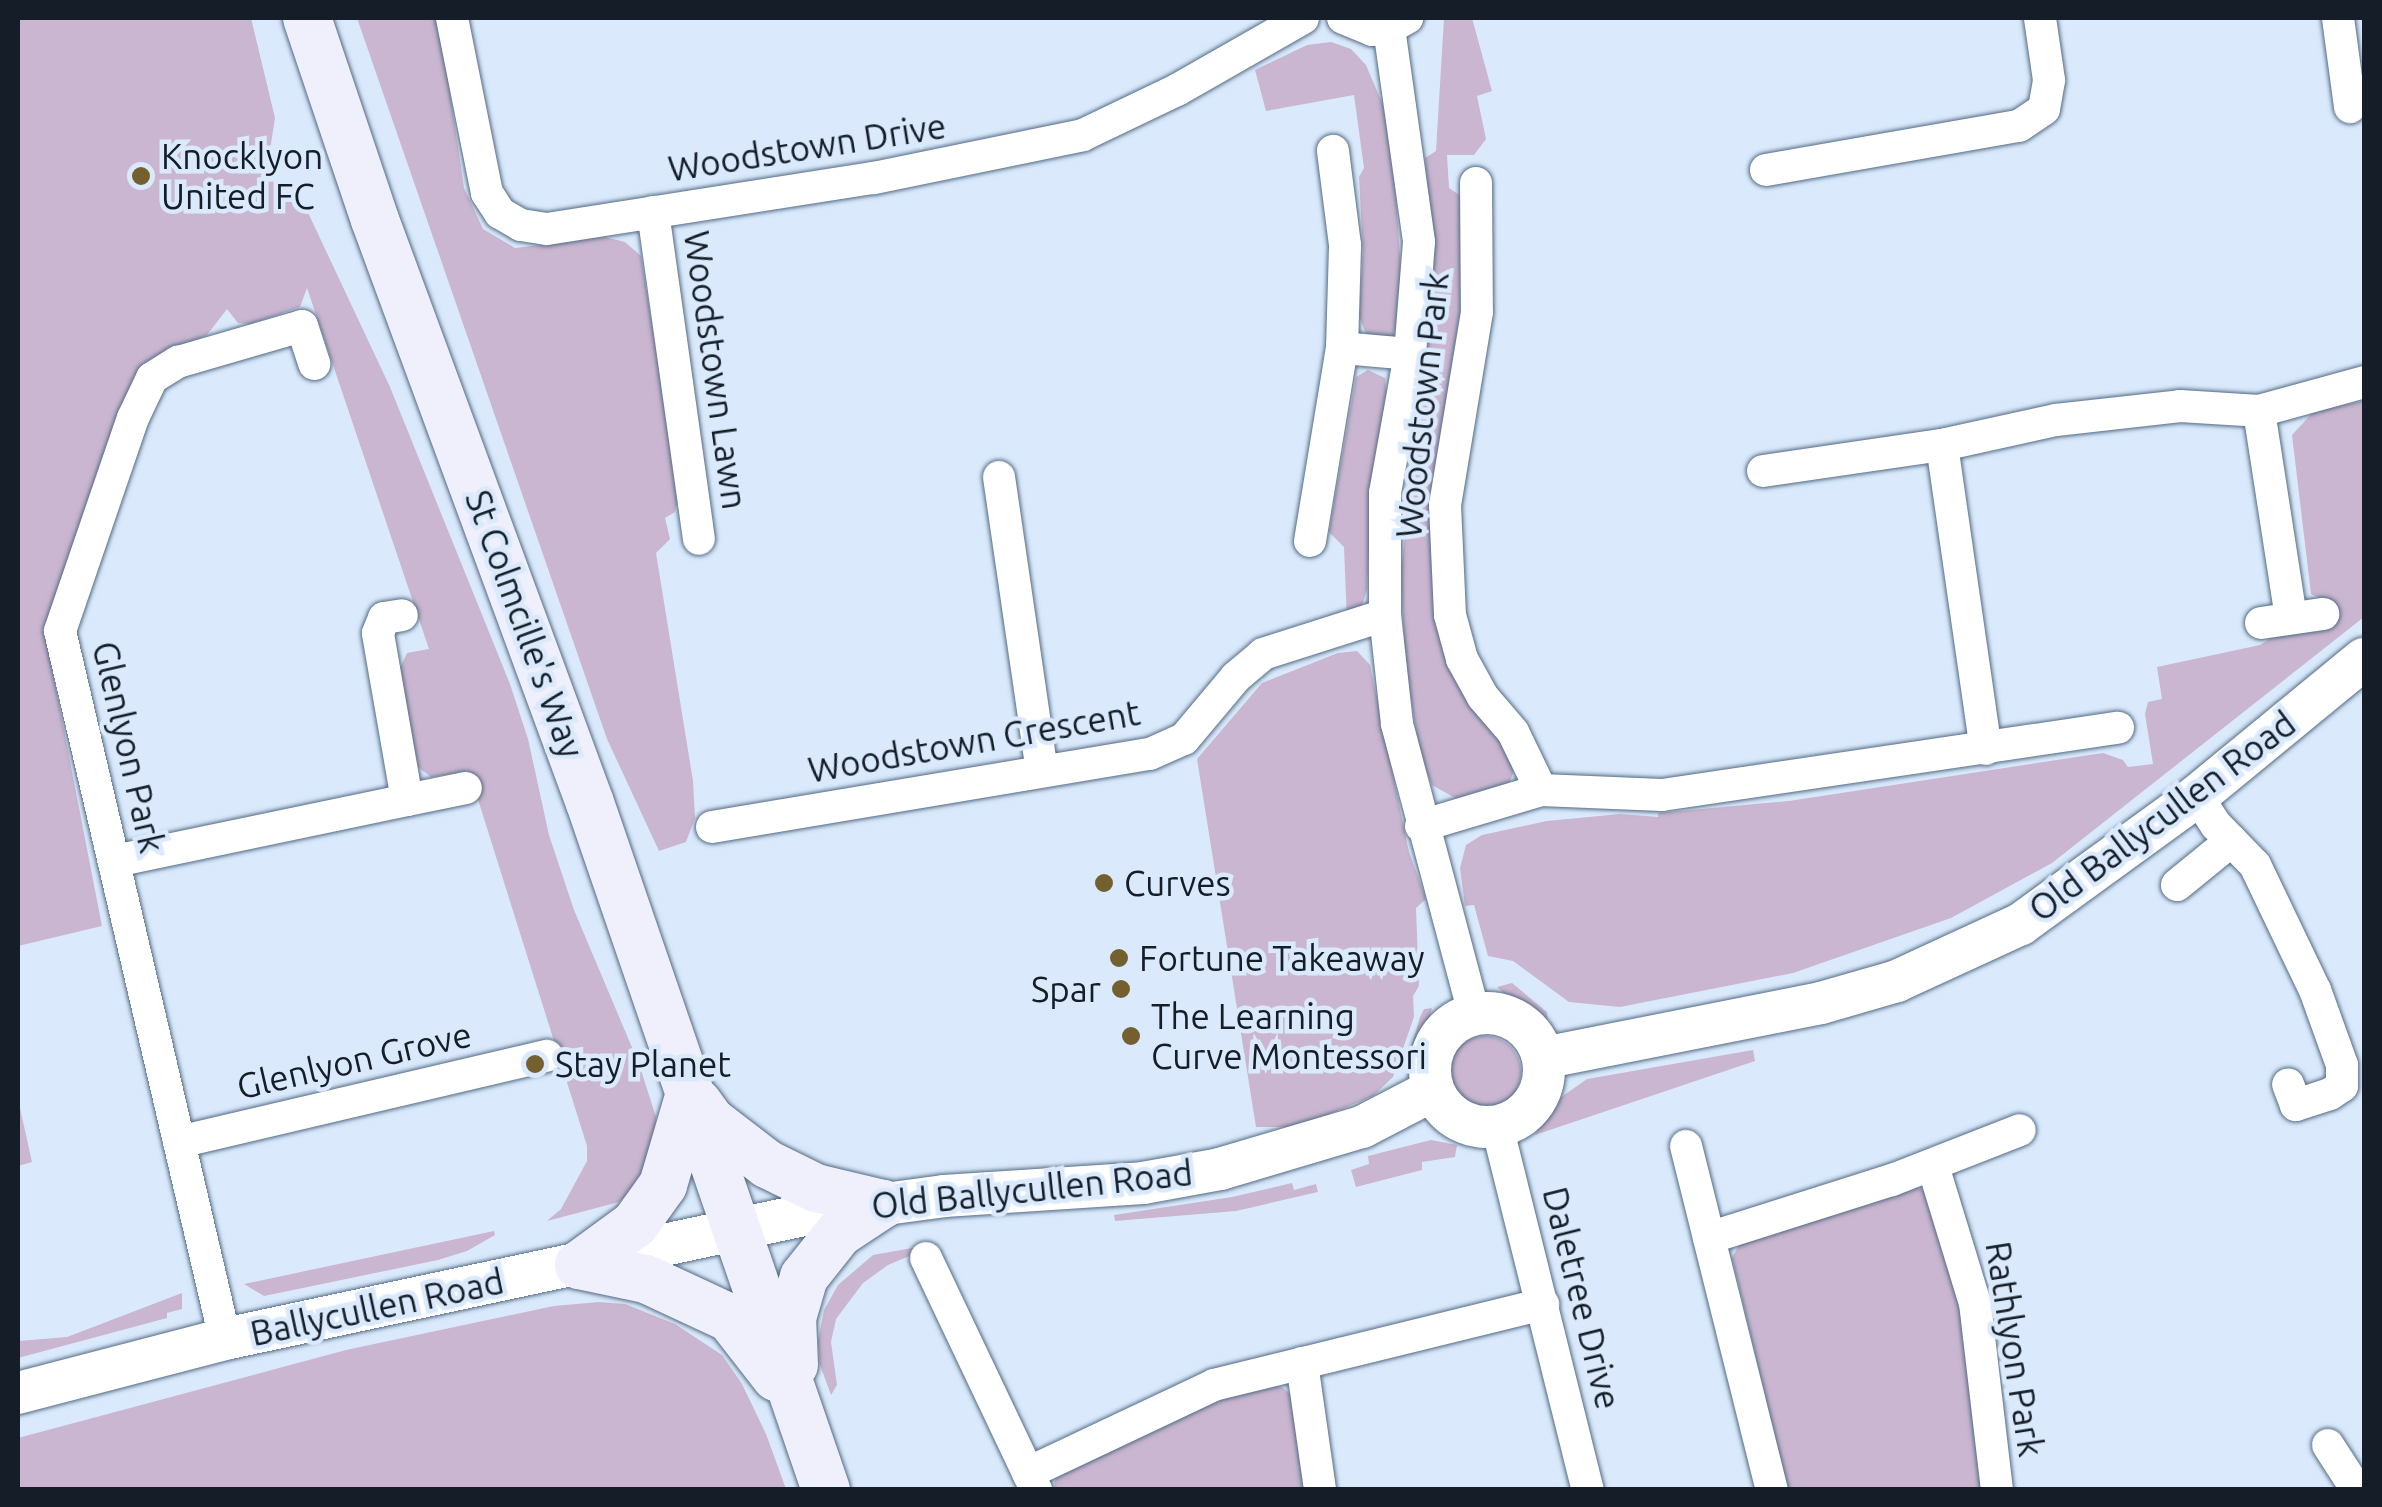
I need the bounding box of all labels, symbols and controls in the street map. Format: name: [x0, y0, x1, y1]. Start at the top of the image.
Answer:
street label: Woodstown Drive: [665, 104, 949, 190]
place label: Knocklyon United FC: [161, 135, 323, 217]
marker: Knocklyon United FC: [130, 165, 152, 187]
street label: Woodstown Lawn: [676, 228, 756, 512]
street label: Woodstown Park: [1387, 270, 1457, 540]
street label: St Colmcille's Way: [457, 485, 593, 763]
street label: Glenlyon Park: [84, 637, 174, 857]
street label: Woodstown Crescent: [805, 691, 1143, 791]
street label: Old Ballycullen Road: [2020, 702, 2304, 930]
place label: Curves: [1124, 862, 1231, 904]
marker: Curves: [1093, 872, 1115, 894]
place label: Fortune Takeaway: [1139, 937, 1425, 979]
marker: Fortune Takeaway: [1108, 947, 1130, 969]
place label: Spar: [1031, 968, 1101, 1010]
marker: Spar: [1110, 978, 1132, 1000]
place label: The Learning Curve Montessori: [1151, 995, 1427, 1077]
street label: Glenlyon Grove: [233, 1013, 475, 1107]
marker: The Learning Curve Montessori: [1120, 1025, 1142, 1047]
place label: Stay Planet: [555, 1043, 731, 1085]
marker: Stay Planet: [524, 1053, 546, 1075]
street label: Old Ballycullen Road: [869, 1151, 1195, 1227]
street label: Daletree Drive: [1534, 1183, 1630, 1413]
street label: Rathlyon Park: [1977, 1238, 2053, 1460]
street label: Ballycullen Road: [246, 1260, 508, 1354]

